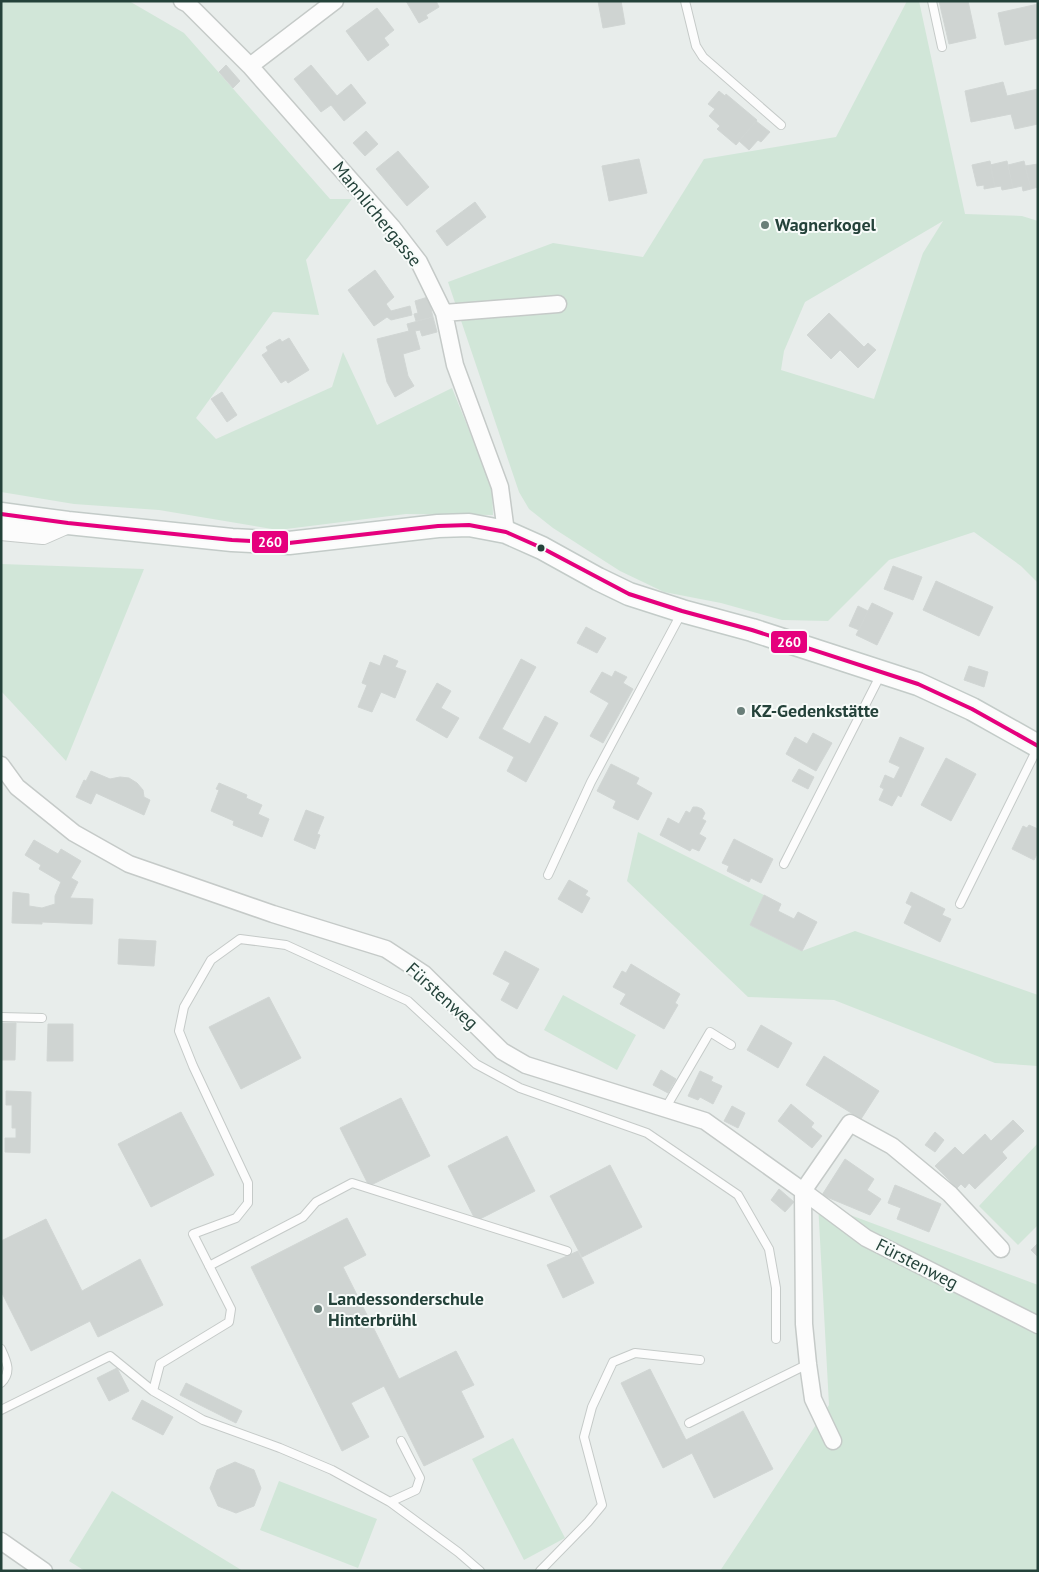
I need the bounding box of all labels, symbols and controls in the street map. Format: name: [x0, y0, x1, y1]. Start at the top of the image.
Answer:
street label: Mannlichergasse: [328, 156, 427, 271]
place label: Wagnerkogel: [775, 213, 877, 236]
marker: Wagnerkogel: [759, 219, 771, 231]
line badge: 260: [251, 530, 289, 554]
text: 260: [258, 533, 282, 551]
unlabelled marker: [536, 543, 546, 553]
line badge: 260: [770, 630, 808, 654]
text: 260: [777, 633, 801, 651]
place label: KZ-Gedenkstätte: [751, 699, 879, 722]
marker: KZ-Gedenkstätte: [735, 705, 747, 717]
street label: Fürstenweg: [401, 957, 483, 1034]
street label: Fürstenweg: [872, 1233, 962, 1294]
place label: Landessonderschule Hinterbrühl: [328, 1287, 484, 1331]
marker: Landessonderschule Hinterbrühl: [312, 1303, 324, 1315]

